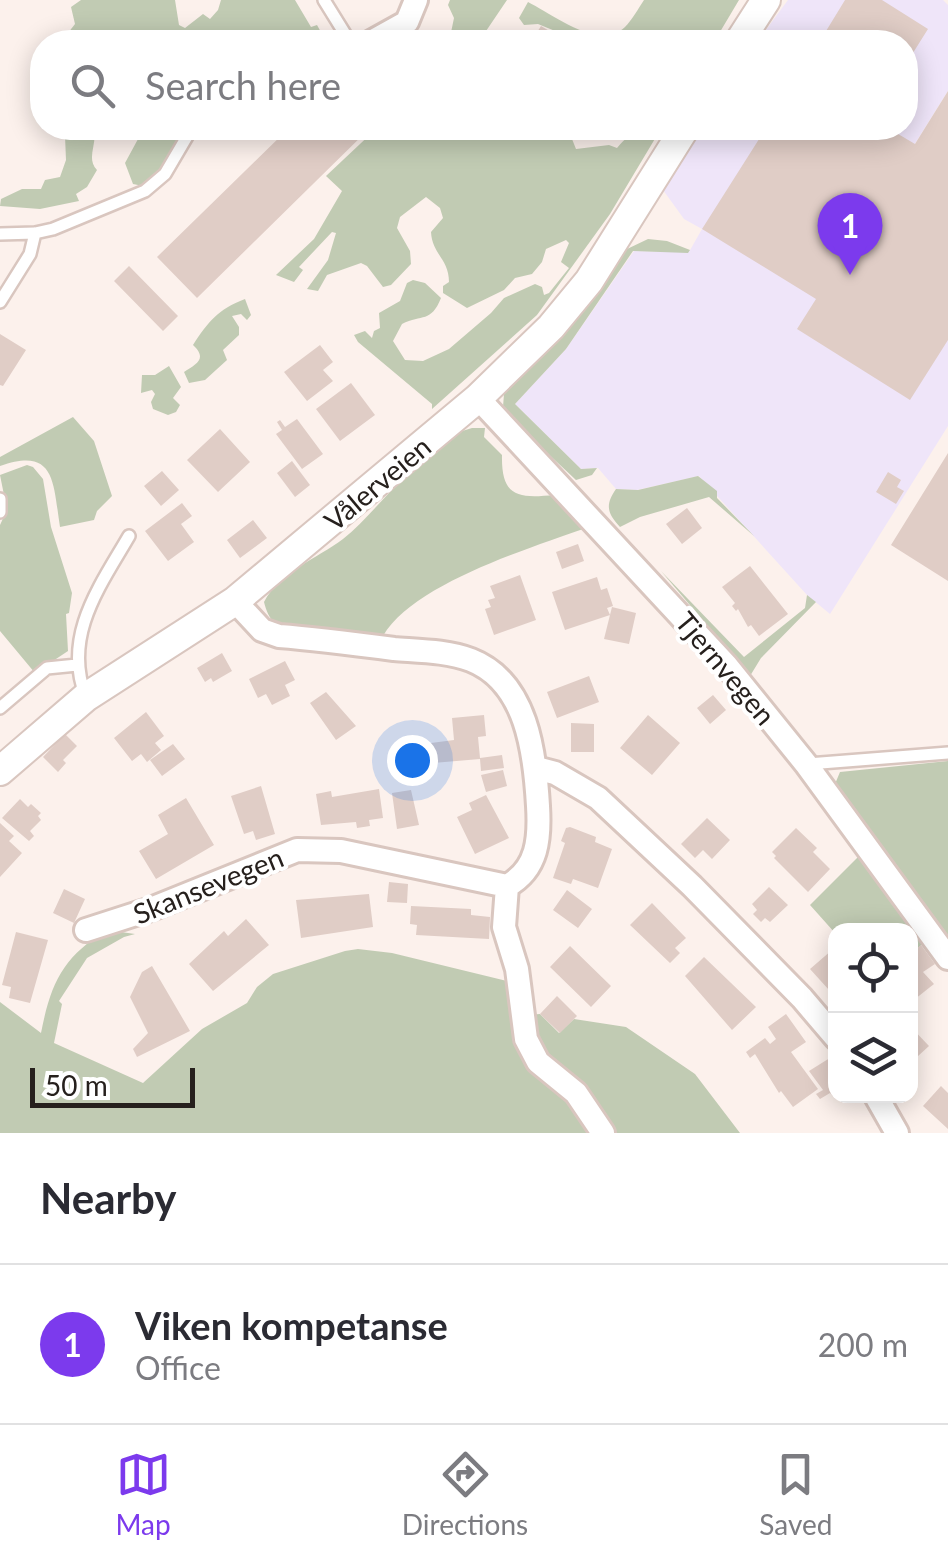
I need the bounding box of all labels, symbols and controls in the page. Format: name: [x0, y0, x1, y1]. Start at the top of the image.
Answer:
search box: [30, 30, 918, 140]
icon: search: [65, 58, 120, 113]
text: Search here: [145, 62, 341, 108]
pin: 1: [818, 192, 882, 275]
street label: Vålerveien: [317, 429, 437, 537]
street label: Tjernvegen: [669, 605, 783, 731]
your location: [387, 735, 438, 786]
street label: Skansevegen: [128, 839, 288, 931]
map controls: [828, 923, 918, 1103]
button: locate: [828, 923, 918, 1013]
button: layers: [828, 1013, 918, 1103]
scale bar: [30, 1063, 195, 1108]
text: 50 m: [45, 1068, 108, 1102]
text: Nearby: [40, 1173, 177, 1223]
text: Viken kompetanse: [135, 1302, 448, 1348]
text: 1: [63, 1325, 82, 1364]
text: 200 m: [818, 1325, 908, 1364]
text: Office: [135, 1348, 221, 1387]
tab: Map: [116, 1447, 171, 1541]
tab: Directions: [402, 1447, 528, 1541]
tab: Saved: [759, 1447, 832, 1541]

